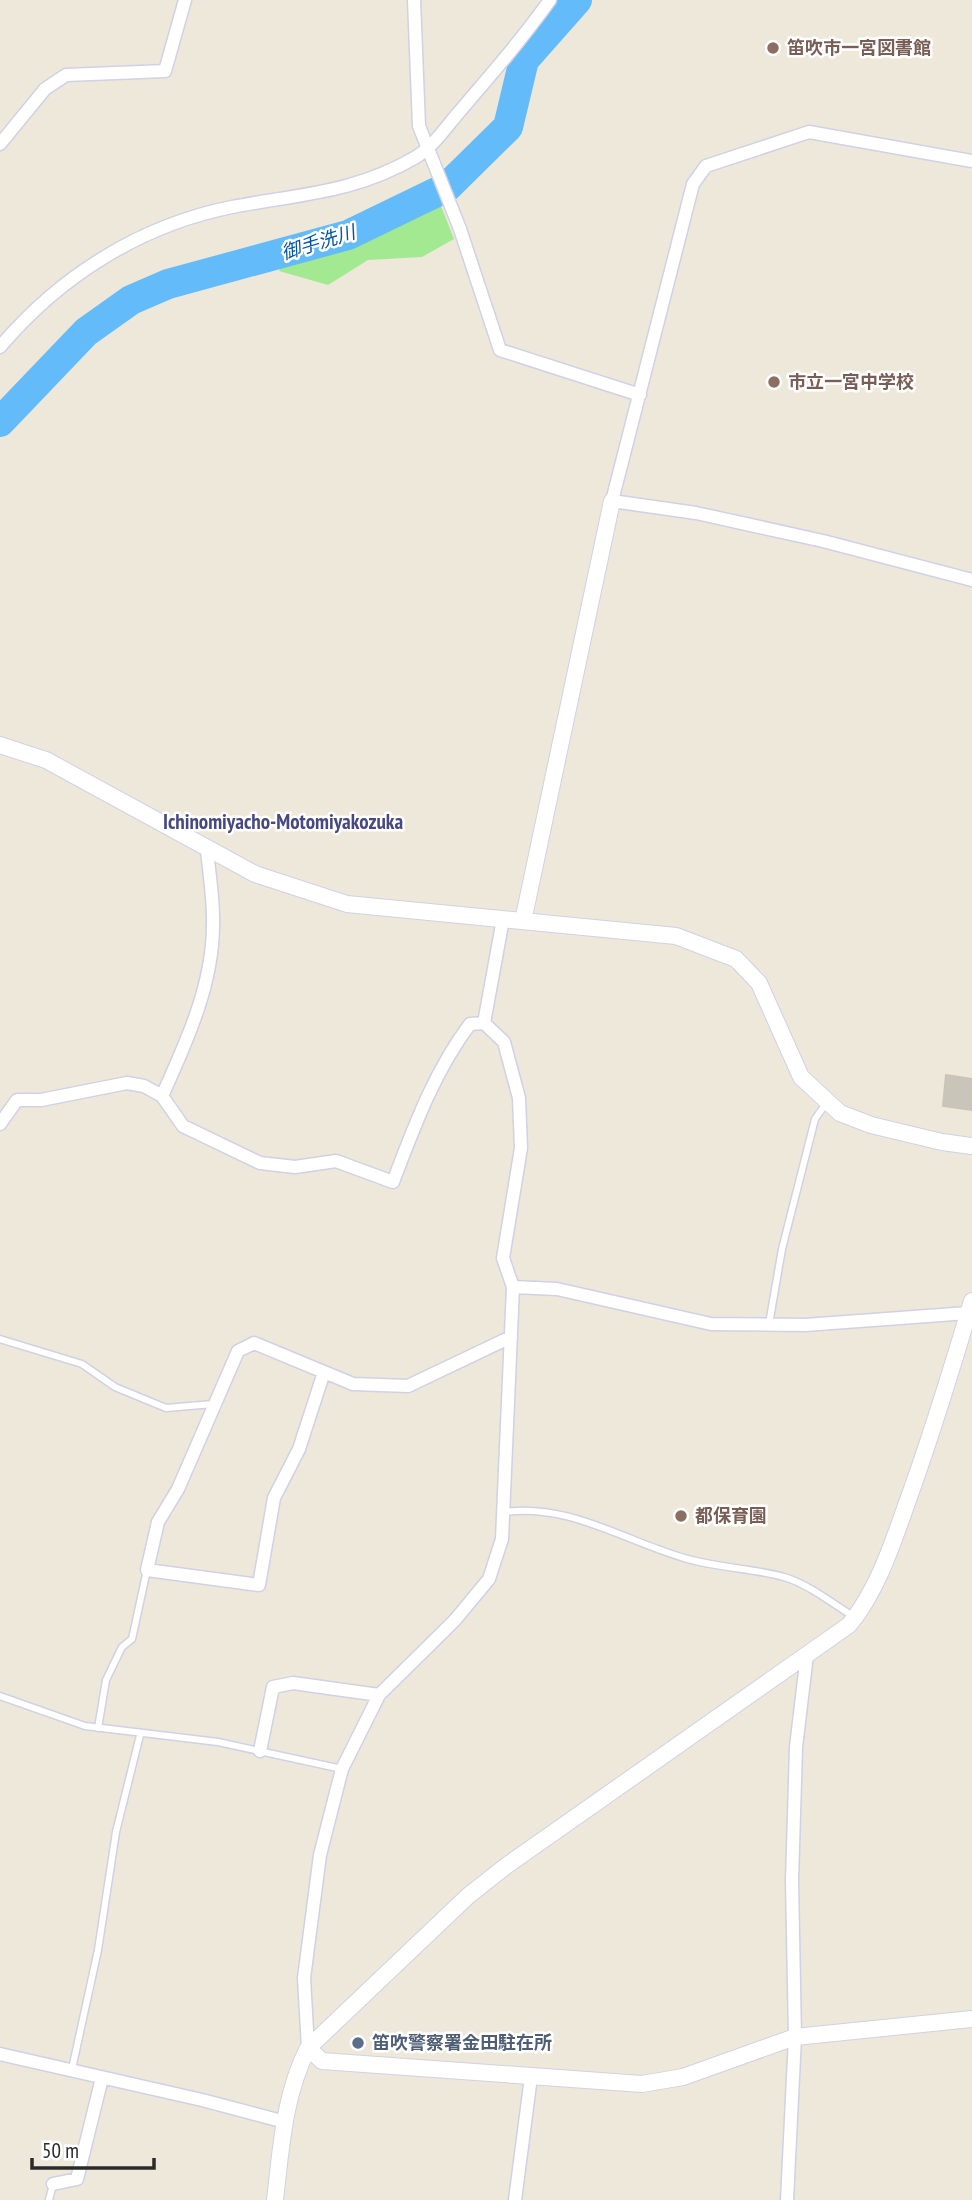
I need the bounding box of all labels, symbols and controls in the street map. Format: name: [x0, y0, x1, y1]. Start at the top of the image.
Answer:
place label: 笛吹市一宮図書館: [787, 36, 931, 59]
marker: 笛吹市一宮図書館: [765, 40, 781, 56]
water label: 御手洗川: [278, 219, 360, 265]
place label: 市立一宮中学校: [788, 370, 914, 393]
marker: 市立一宮中学校: [766, 374, 782, 390]
district label: Ichinomiyacho-Motomiyakozuka: [163, 808, 403, 835]
place label: 都保育園: [695, 1504, 767, 1527]
marker: 都保育園: [673, 1508, 689, 1524]
place label: 笛吹警察署金田駐在所: [372, 2031, 552, 2054]
marker: 笛吹警察署金田駐在所: [350, 2035, 366, 2051]
scale bar: [32, 2126, 154, 2170]
text: 50 m: [42, 2137, 79, 2164]

